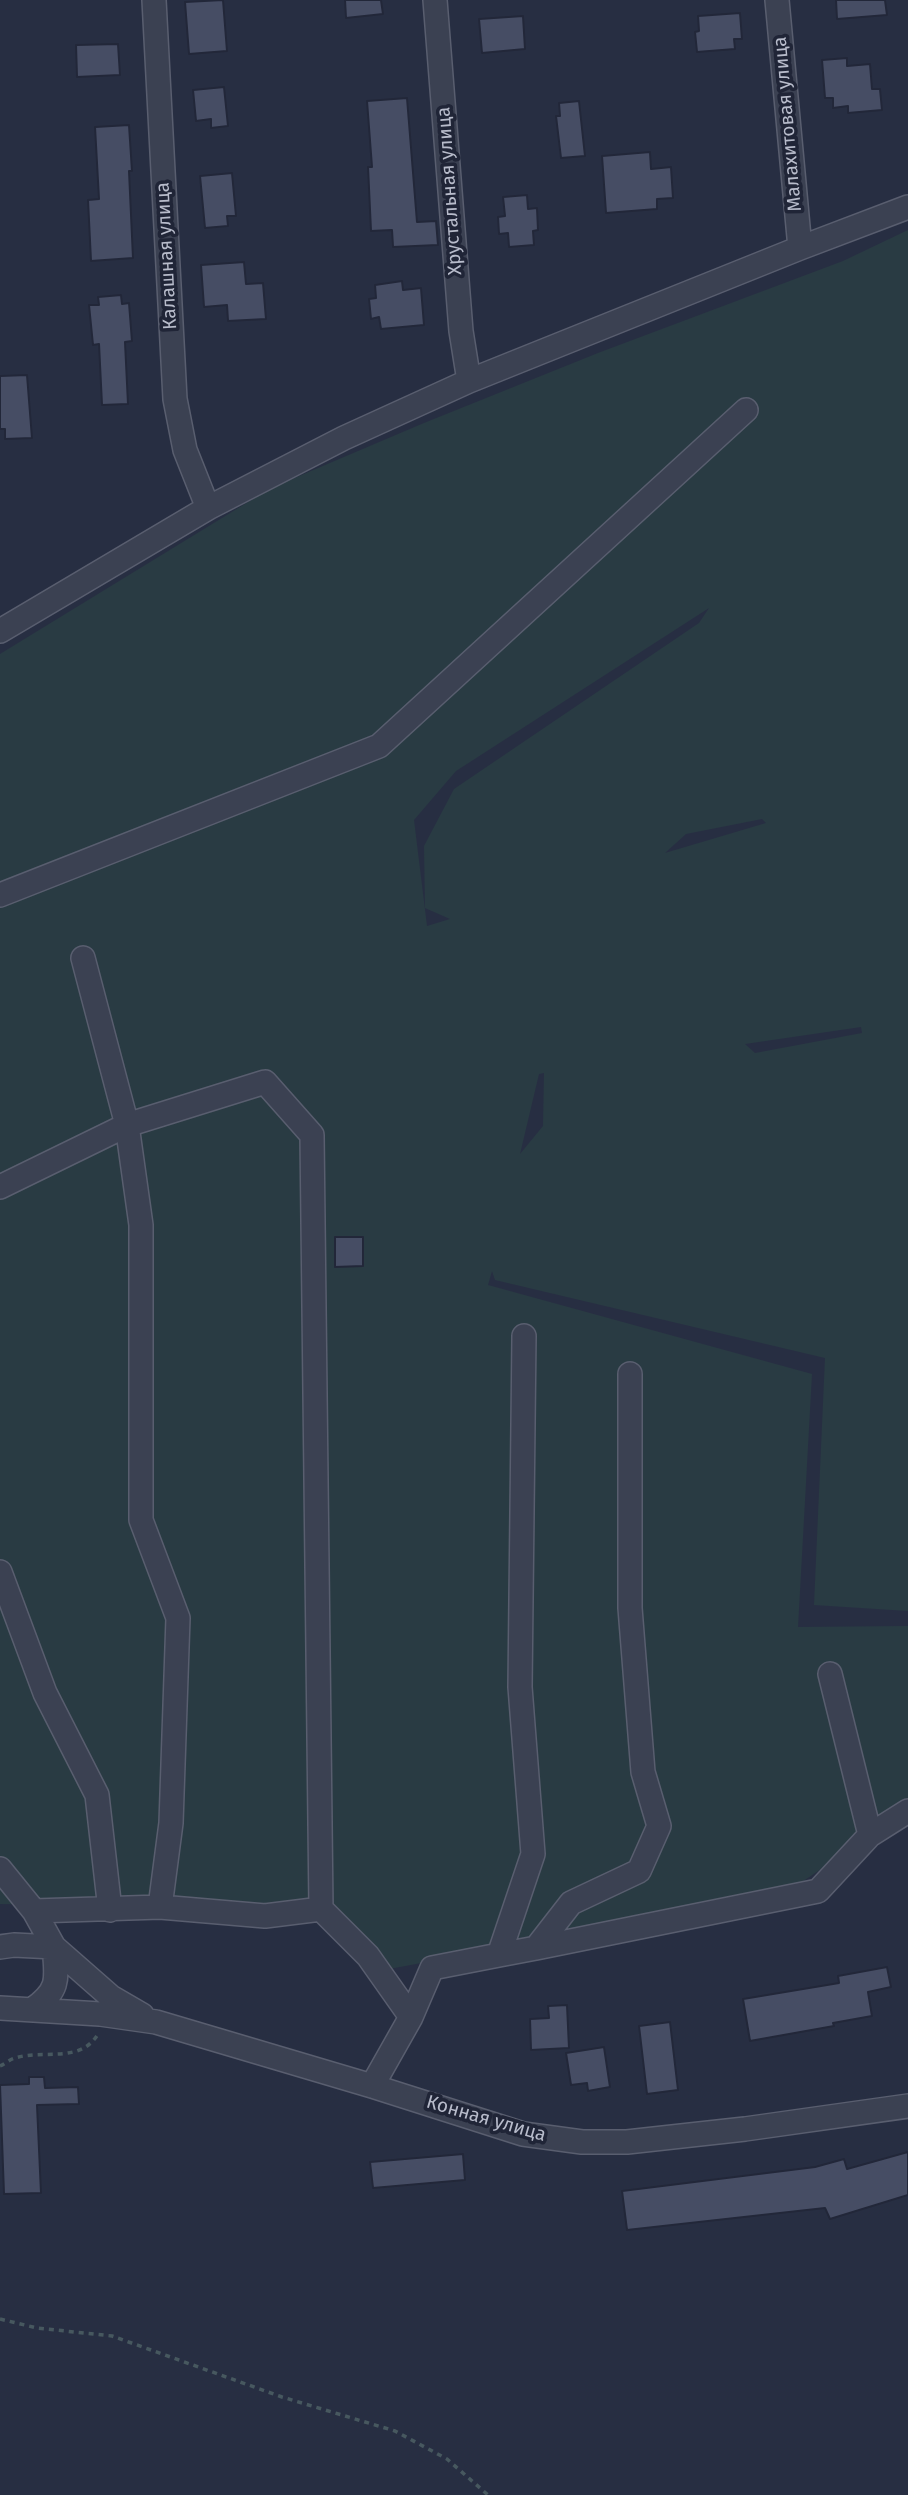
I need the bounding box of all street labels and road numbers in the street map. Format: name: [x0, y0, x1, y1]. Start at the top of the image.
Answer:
street label: Малахитовая улица: [769, 36, 807, 212]
street label: Хрустальная улица: [433, 106, 467, 276]
street label: Калашная улица: [152, 182, 182, 330]
street label: Конная улица: [424, 2091, 548, 2147]

